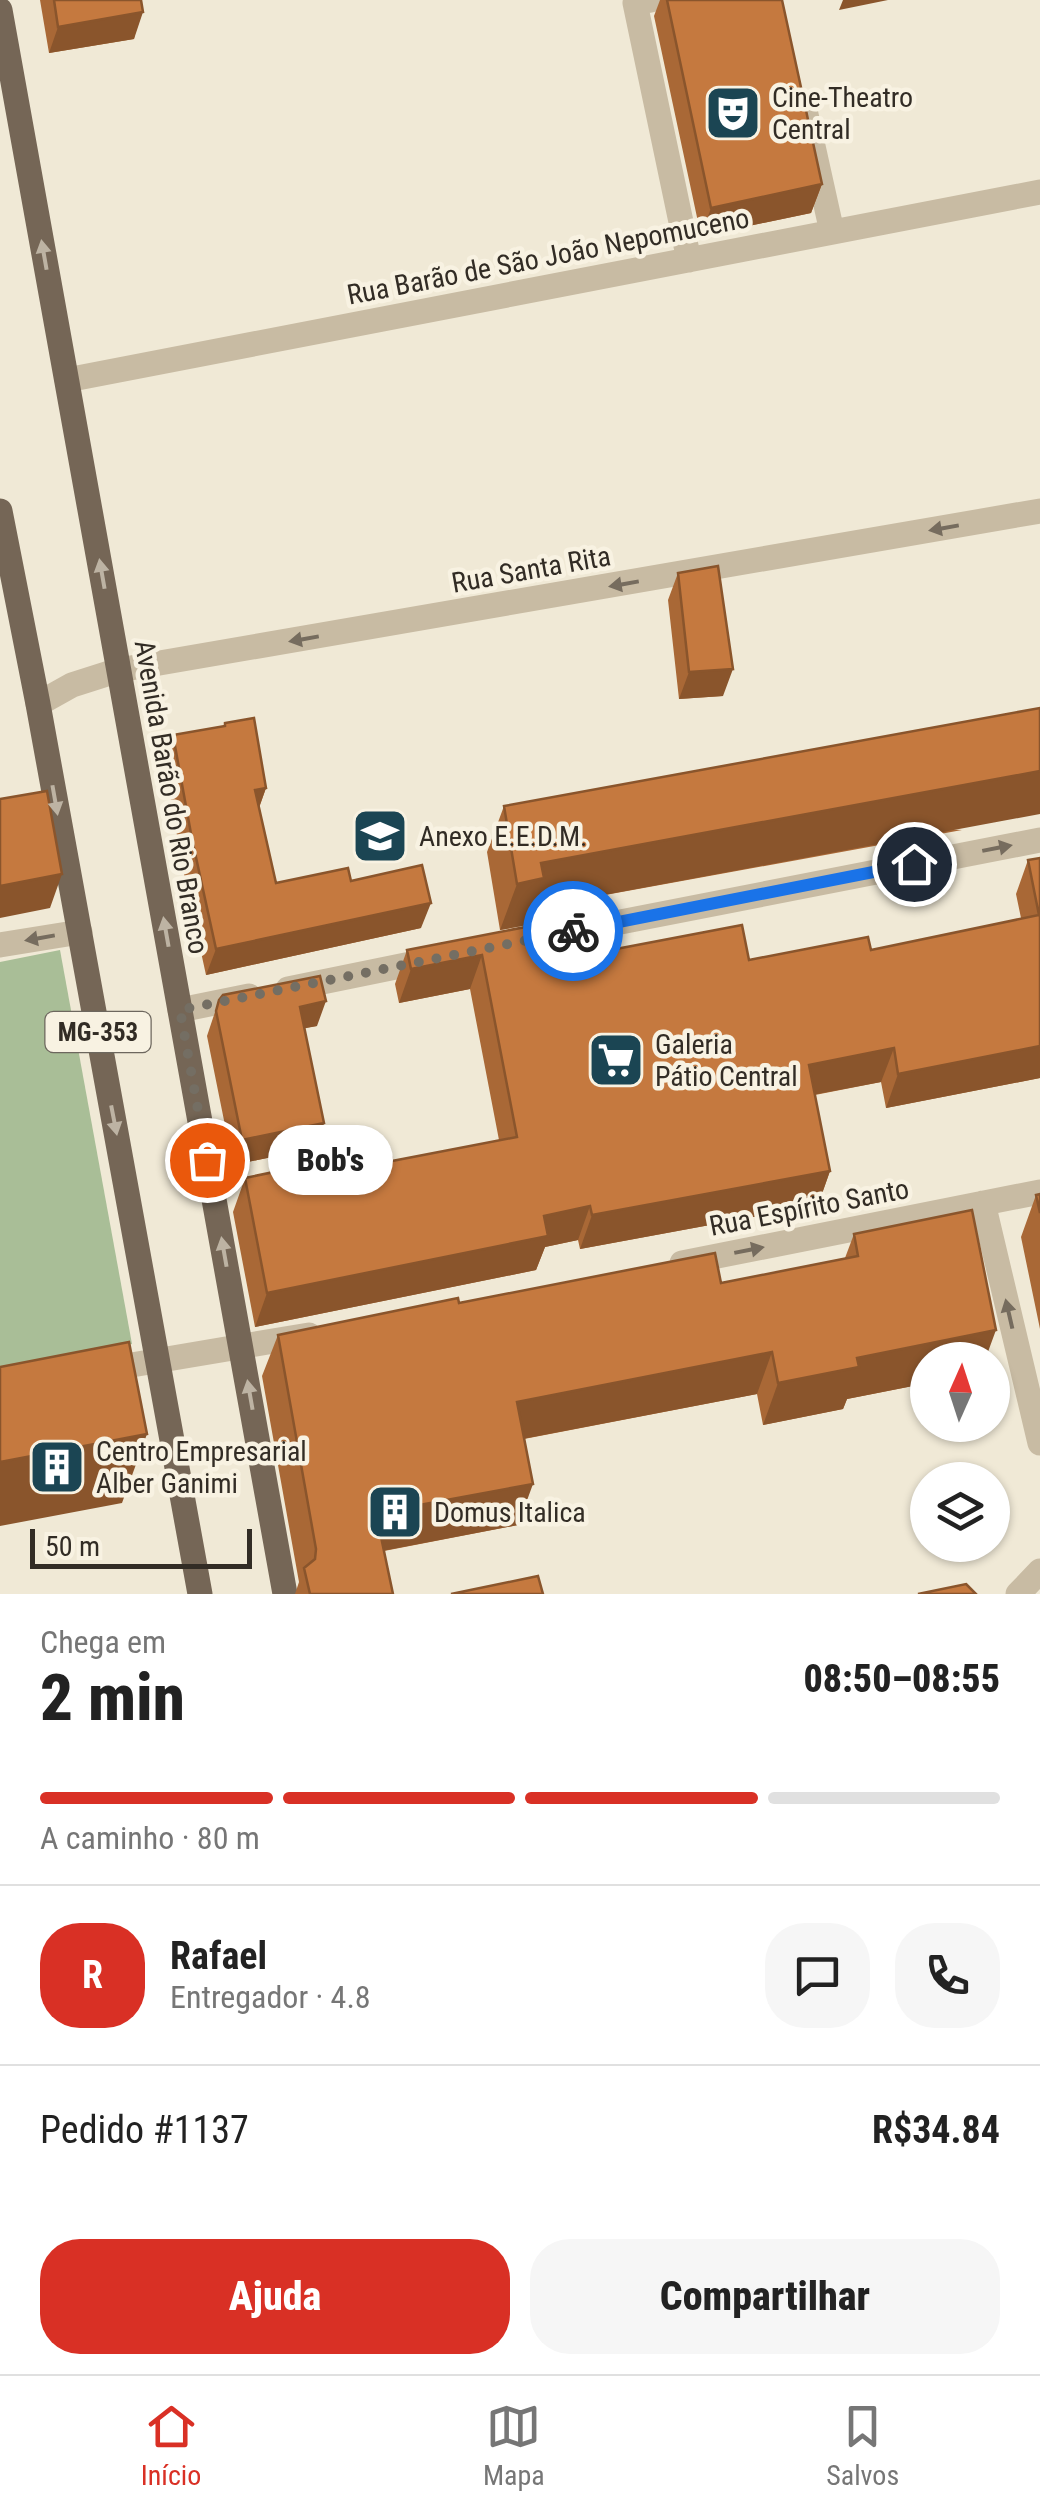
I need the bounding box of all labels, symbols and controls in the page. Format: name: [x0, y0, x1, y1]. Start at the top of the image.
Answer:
place label: Cine-Theatro Central: [772, 81, 913, 146]
theatre icon: Cine-Theatro Central: [703, 83, 763, 143]
street label: Rua Barão de São João Nepomuceno: [344, 201, 752, 312]
one-way arrow: [36, 238, 51, 270]
one-way arrow: [928, 521, 959, 536]
street label: Rua Santa Rita: [449, 539, 613, 600]
one-way arrow: [94, 558, 109, 590]
one-way arrow: [608, 577, 639, 592]
one-way arrow: [287, 632, 319, 647]
street label: Avenida Barão do Rio Branco: [128, 638, 215, 957]
one-way arrow: [48, 785, 63, 816]
school or university icon: Anexo E.E.D.M.: [350, 806, 410, 866]
place label: Anexo E.E.D.M.: [419, 820, 587, 853]
pin: [872, 822, 957, 907]
icon: home: [887, 837, 942, 892]
one-way arrow: [982, 840, 1013, 856]
courier: [523, 881, 623, 981]
icon: bike: [546, 904, 601, 959]
one-way arrow: [158, 916, 173, 947]
one-way arrow: [23, 931, 55, 946]
road number: MG-353: [46, 1012, 150, 1052]
place label: Galeria Pátio Central: [655, 1028, 798, 1093]
supermarket icon: Galeria Pátio Central: [586, 1030, 646, 1090]
one-way arrow: [107, 1104, 122, 1136]
pin: [165, 1118, 250, 1203]
callout: Bob's: [267, 1125, 392, 1195]
icon: bag: [180, 1133, 235, 1188]
text: Bob's: [297, 1141, 364, 1179]
street label: Rua Espírito Santo: [707, 1172, 912, 1243]
one-way arrow: [216, 1235, 231, 1267]
one-way arrow: [734, 1242, 766, 1257]
one-way arrow: [1001, 1298, 1016, 1329]
north arrow: [910, 1342, 1010, 1442]
map controls: [910, 1342, 1010, 1562]
one-way arrow: [241, 1379, 257, 1410]
place label: Centro Empresarial Alber Ganimi: [96, 1435, 307, 1500]
building icon: Centro Empresarial Alber Ganimi: [27, 1437, 87, 1497]
button: layers: [910, 1462, 1010, 1562]
building icon: Domus Italica: [365, 1482, 425, 1542]
place label: Domus Italica: [434, 1496, 586, 1529]
scale bar: [30, 1524, 252, 1568]
text: 50 m: [45, 1530, 100, 1563]
text: Chega em: [40, 1623, 166, 1661]
text: 08:50–08:55: [803, 1657, 1000, 1701]
text: 2 min: [40, 1660, 185, 1736]
text: A caminho · 80 m: [40, 1819, 260, 1857]
button: chat: [765, 1923, 870, 2028]
button: phone: [895, 1923, 1000, 2028]
text: Rafael: [170, 1934, 267, 1978]
text: R: [82, 1953, 103, 1997]
text: Entregador · 4.8: [170, 1978, 371, 2016]
text: Pedido #1137: [40, 2108, 249, 2152]
text: R$34.84: [872, 2108, 1000, 2152]
button: Ajuda: [40, 2239, 510, 2354]
button: Compartilhar: [530, 2239, 1000, 2354]
tab: Início: [141, 2399, 201, 2492]
tab: Mapa: [483, 2399, 545, 2492]
tab: Salvos: [826, 2399, 899, 2492]

